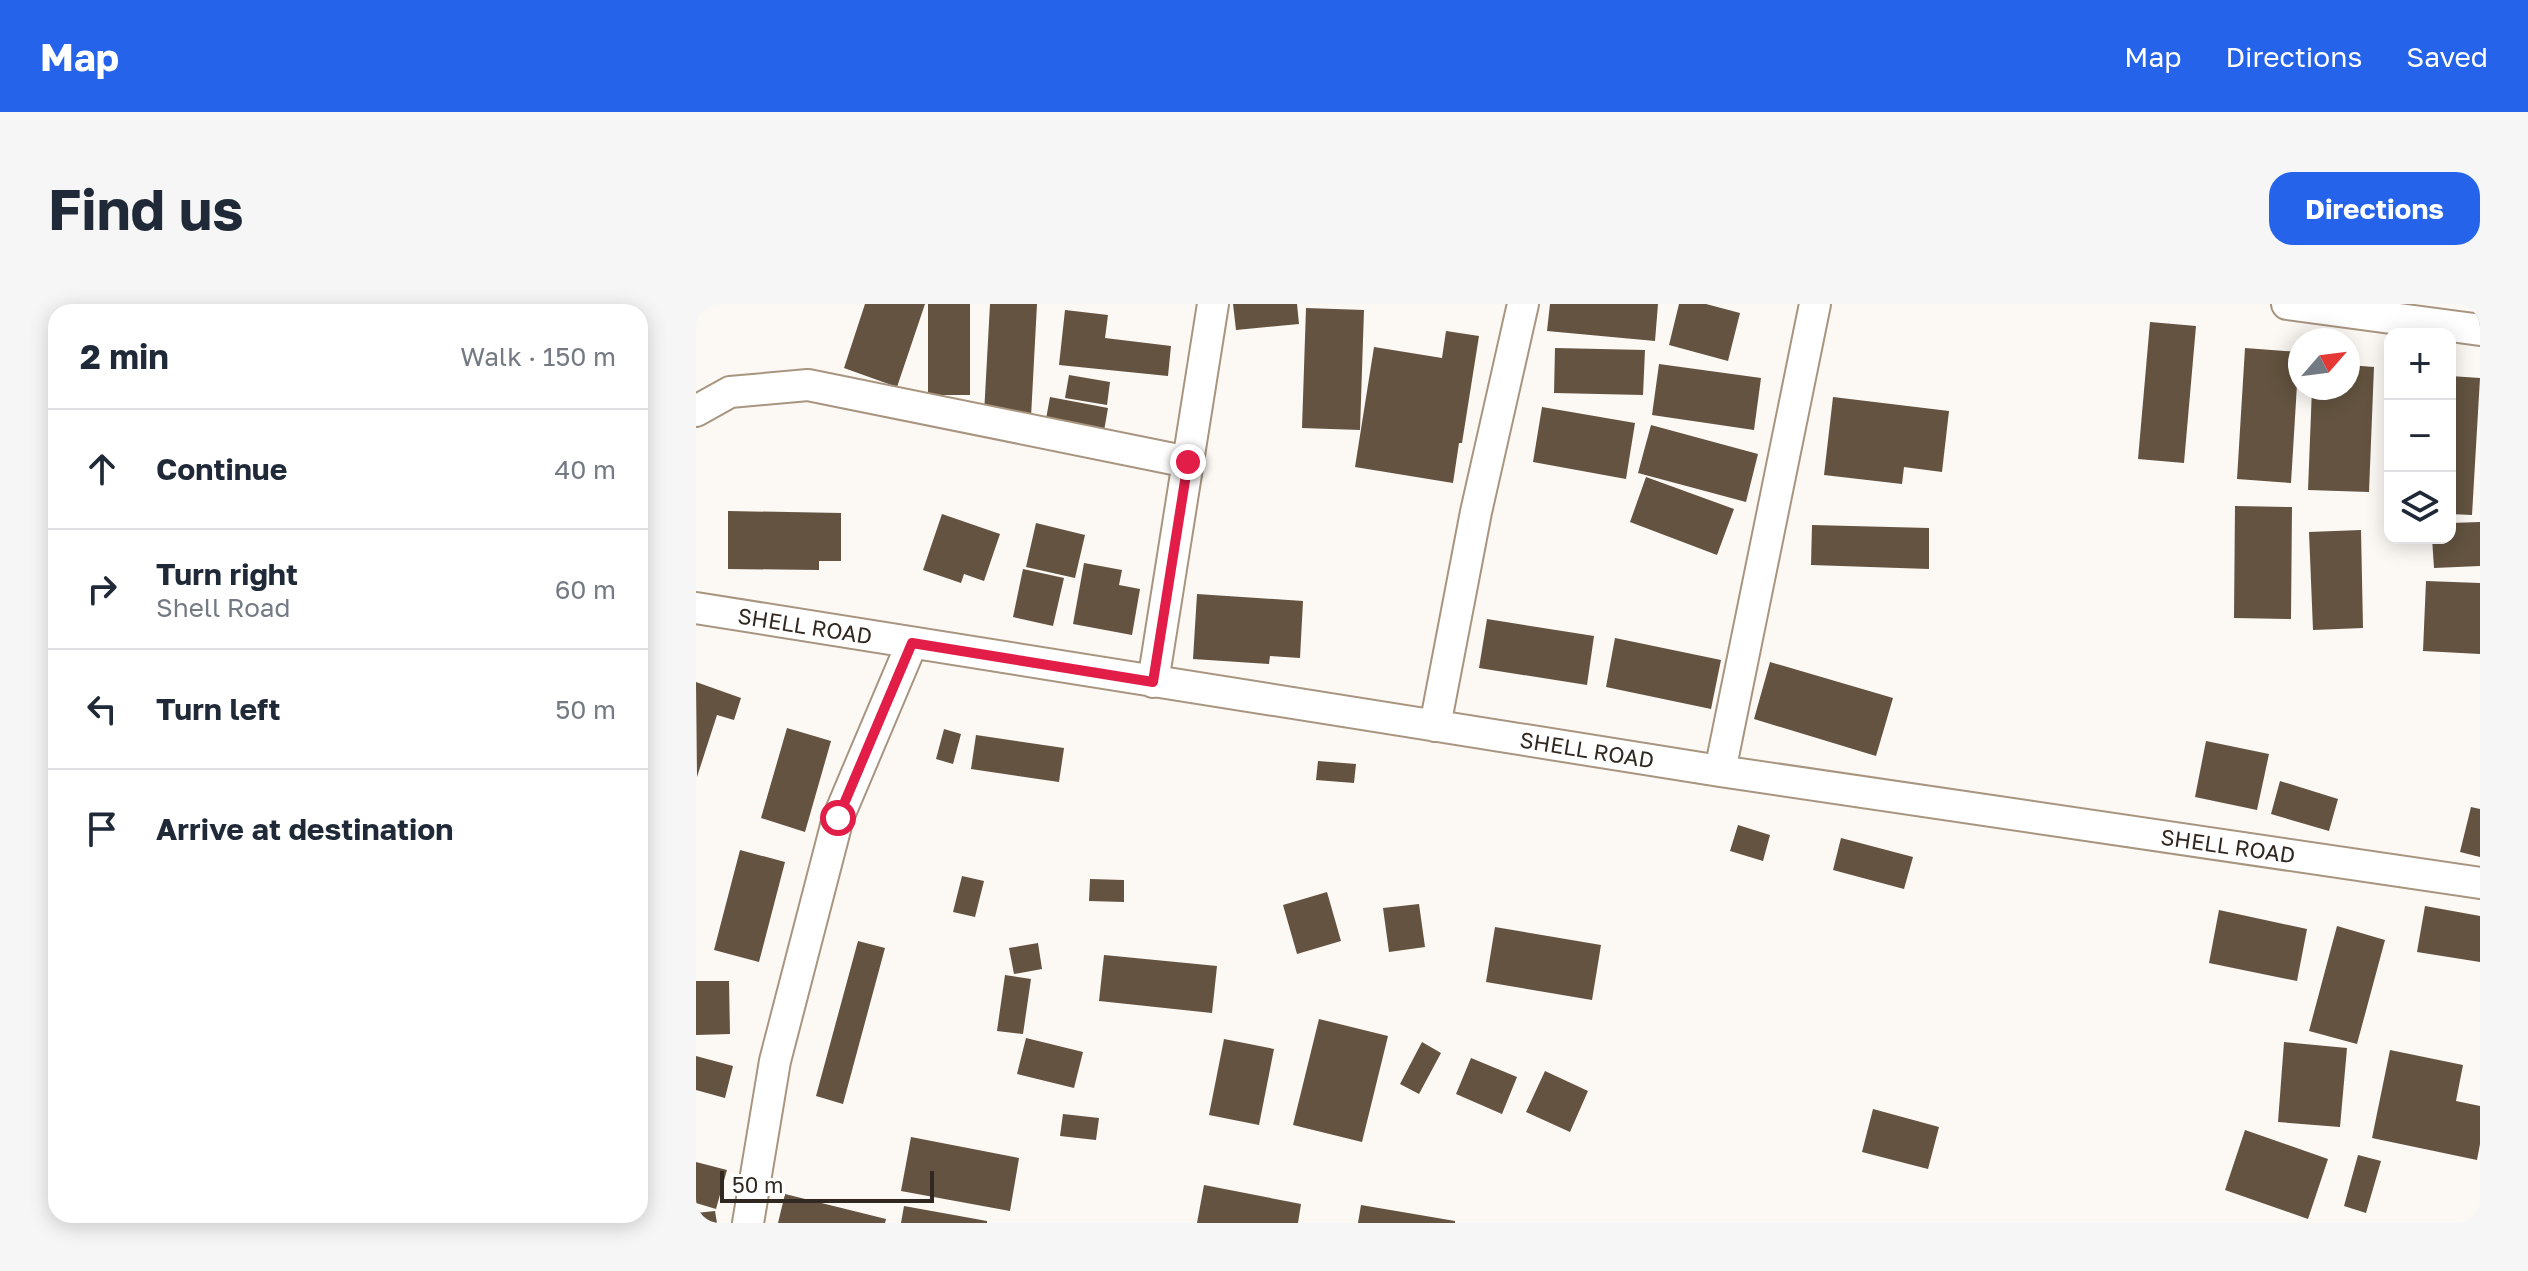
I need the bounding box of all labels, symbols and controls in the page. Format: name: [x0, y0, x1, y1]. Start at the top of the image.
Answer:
text: Map: [40, 34, 119, 79]
text: Map: [2124, 40, 2181, 73]
text: Directions: [2225, 40, 2362, 73]
text: Saved: [2406, 40, 2488, 73]
button: Directions: [2269, 172, 2480, 245]
text: Find us: [48, 175, 244, 242]
north arrow: [2288, 328, 2360, 400]
map controls: [2384, 328, 2456, 544]
button: +: [2384, 328, 2456, 400]
text: 2 min: [80, 336, 169, 376]
text: Walk · 150 m: [460, 341, 616, 372]
button: −: [2384, 400, 2456, 472]
route end: [1170, 444, 1206, 480]
icon: ahead: [80, 447, 124, 491]
text: Continue: [156, 451, 287, 487]
text: 40 m: [555, 454, 616, 485]
button: layers: [2384, 472, 2456, 544]
text: Turn right: [156, 556, 298, 592]
icon: right: [80, 567, 124, 611]
text: 60 m: [555, 574, 616, 605]
text: Shell Road: [156, 592, 291, 623]
street label: SHELL ROAD: [736, 602, 874, 649]
icon: left: [80, 687, 124, 731]
text: Turn left: [156, 691, 281, 727]
text: 50 m: [555, 694, 616, 725]
street label: SHELL ROAD: [1518, 726, 1656, 773]
route start: [820, 800, 856, 836]
icon: arrive: [80, 807, 124, 851]
text: Arrive at destination: [156, 811, 453, 847]
street label: SHELL ROAD: [2159, 823, 2297, 868]
scale bar: [720, 1167, 934, 1203]
text: 50 m: [732, 1171, 783, 1198]

